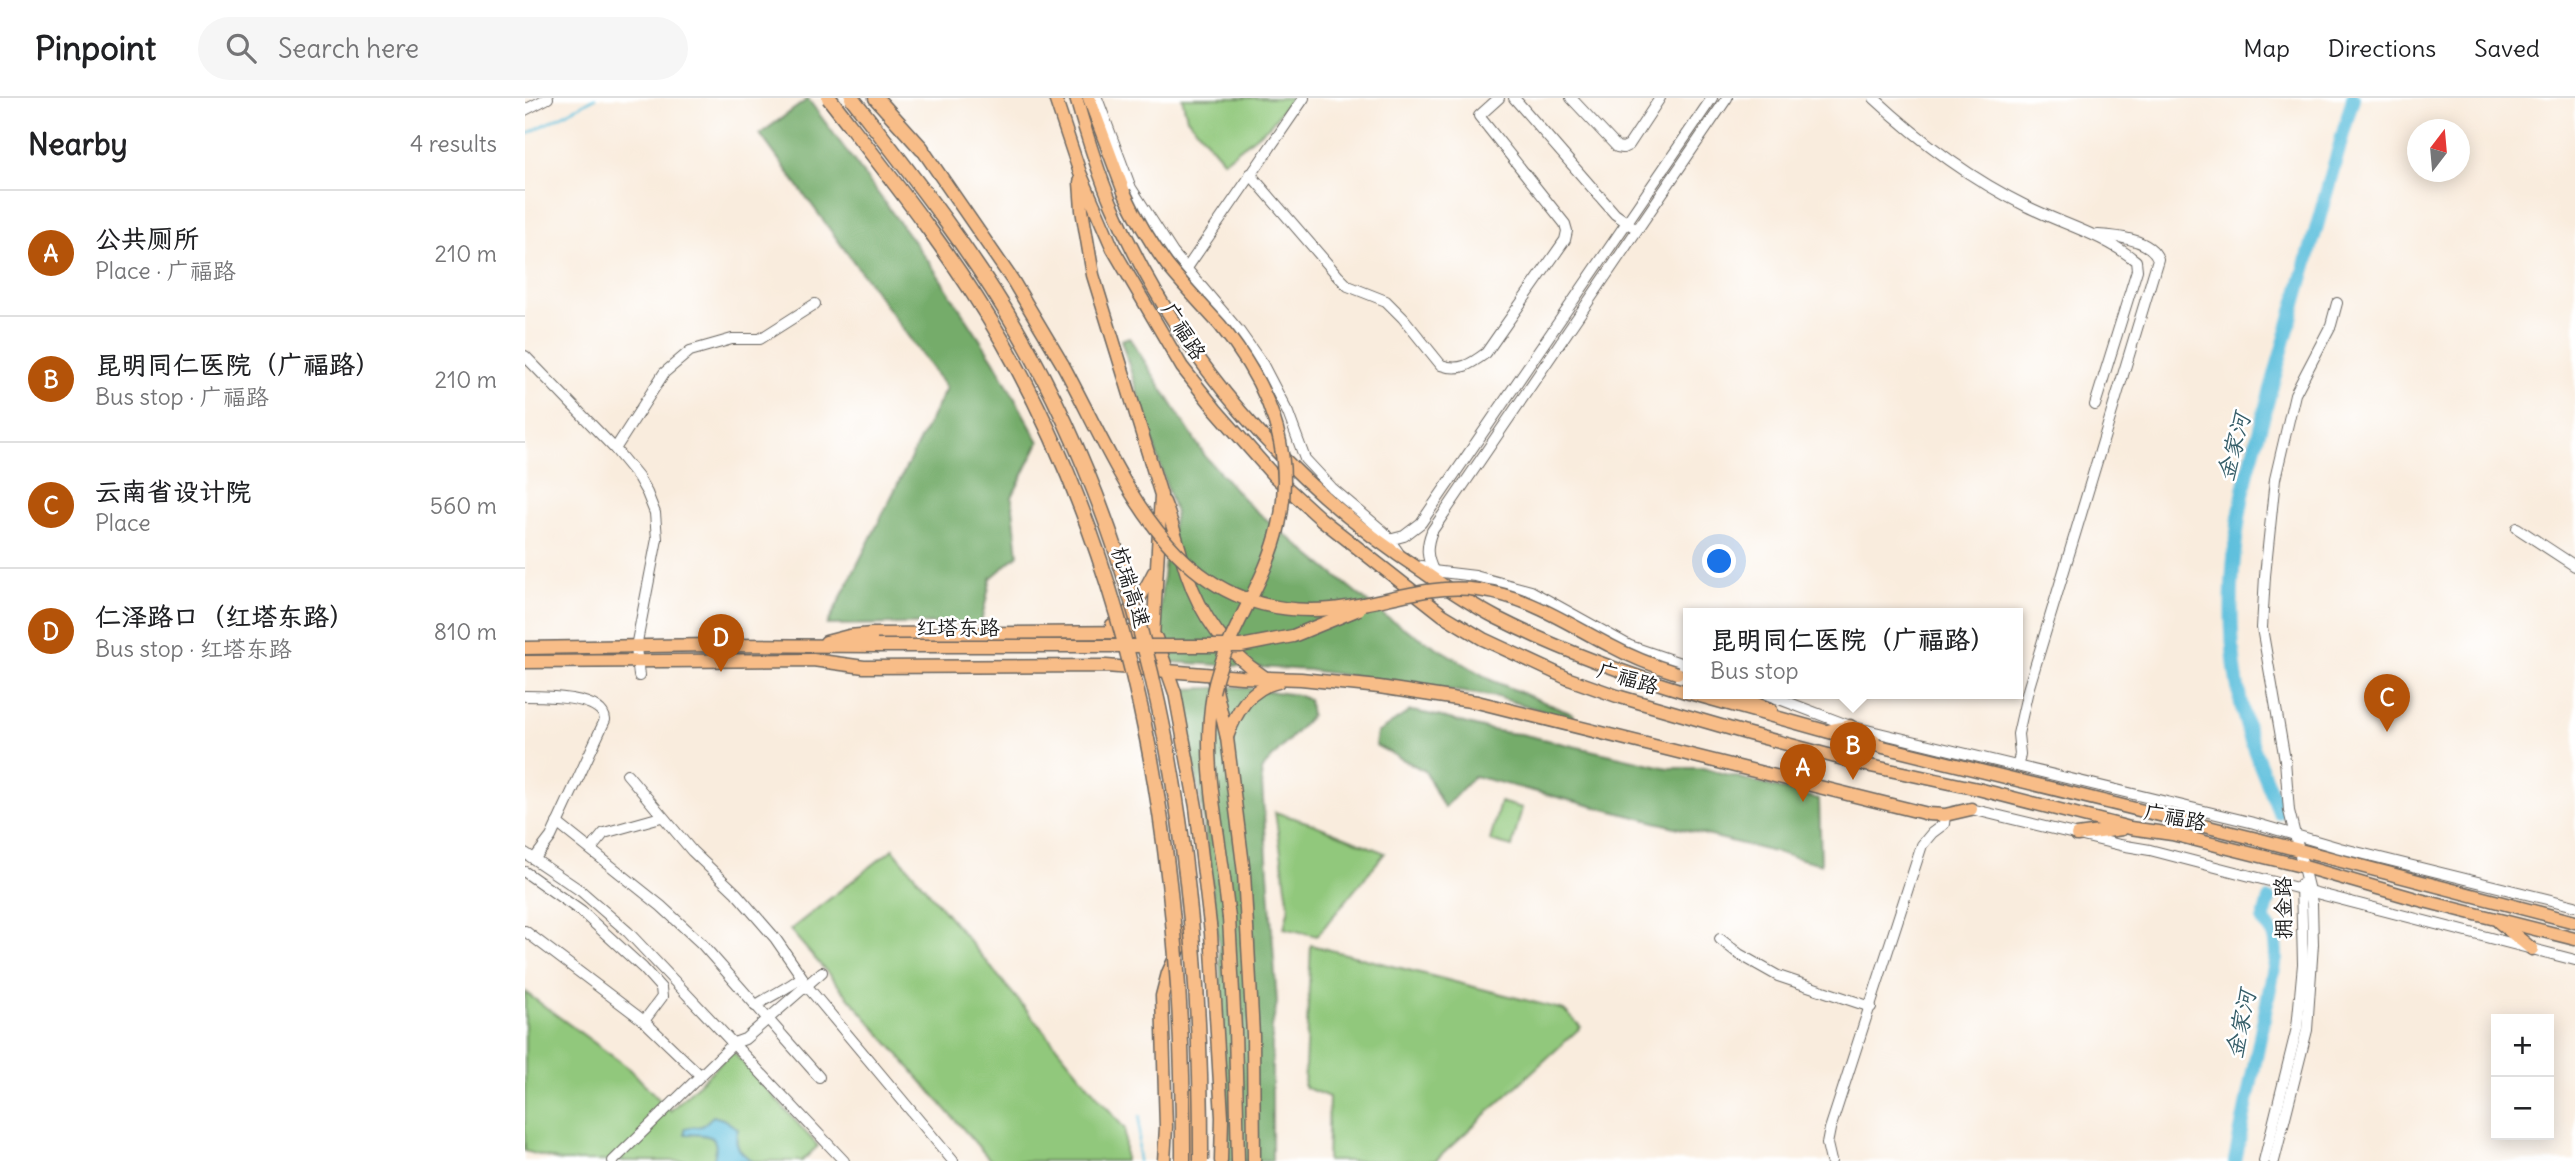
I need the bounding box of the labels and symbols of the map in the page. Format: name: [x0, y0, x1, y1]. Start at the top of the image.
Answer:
north arrow: [2407, 119, 2470, 182]
street label: 广福路: [1156, 297, 1212, 365]
water label: 金家河: [2210, 406, 2257, 484]
street label: 杭瑞高速: [1106, 543, 1156, 631]
your location: [1702, 544, 1736, 578]
pin: D: [698, 614, 744, 672]
street label: 红塔东路: [916, 614, 1000, 641]
street label: 广福路: [1594, 656, 1662, 700]
pin: C: [2364, 674, 2410, 732]
pin: B: [1830, 722, 1876, 780]
pin: A: [1780, 744, 1826, 802]
street label: 广福路: [2142, 798, 2208, 836]
street label: 拥金路: [2269, 876, 2297, 940]
water label: 金家河: [2219, 983, 2262, 1061]

